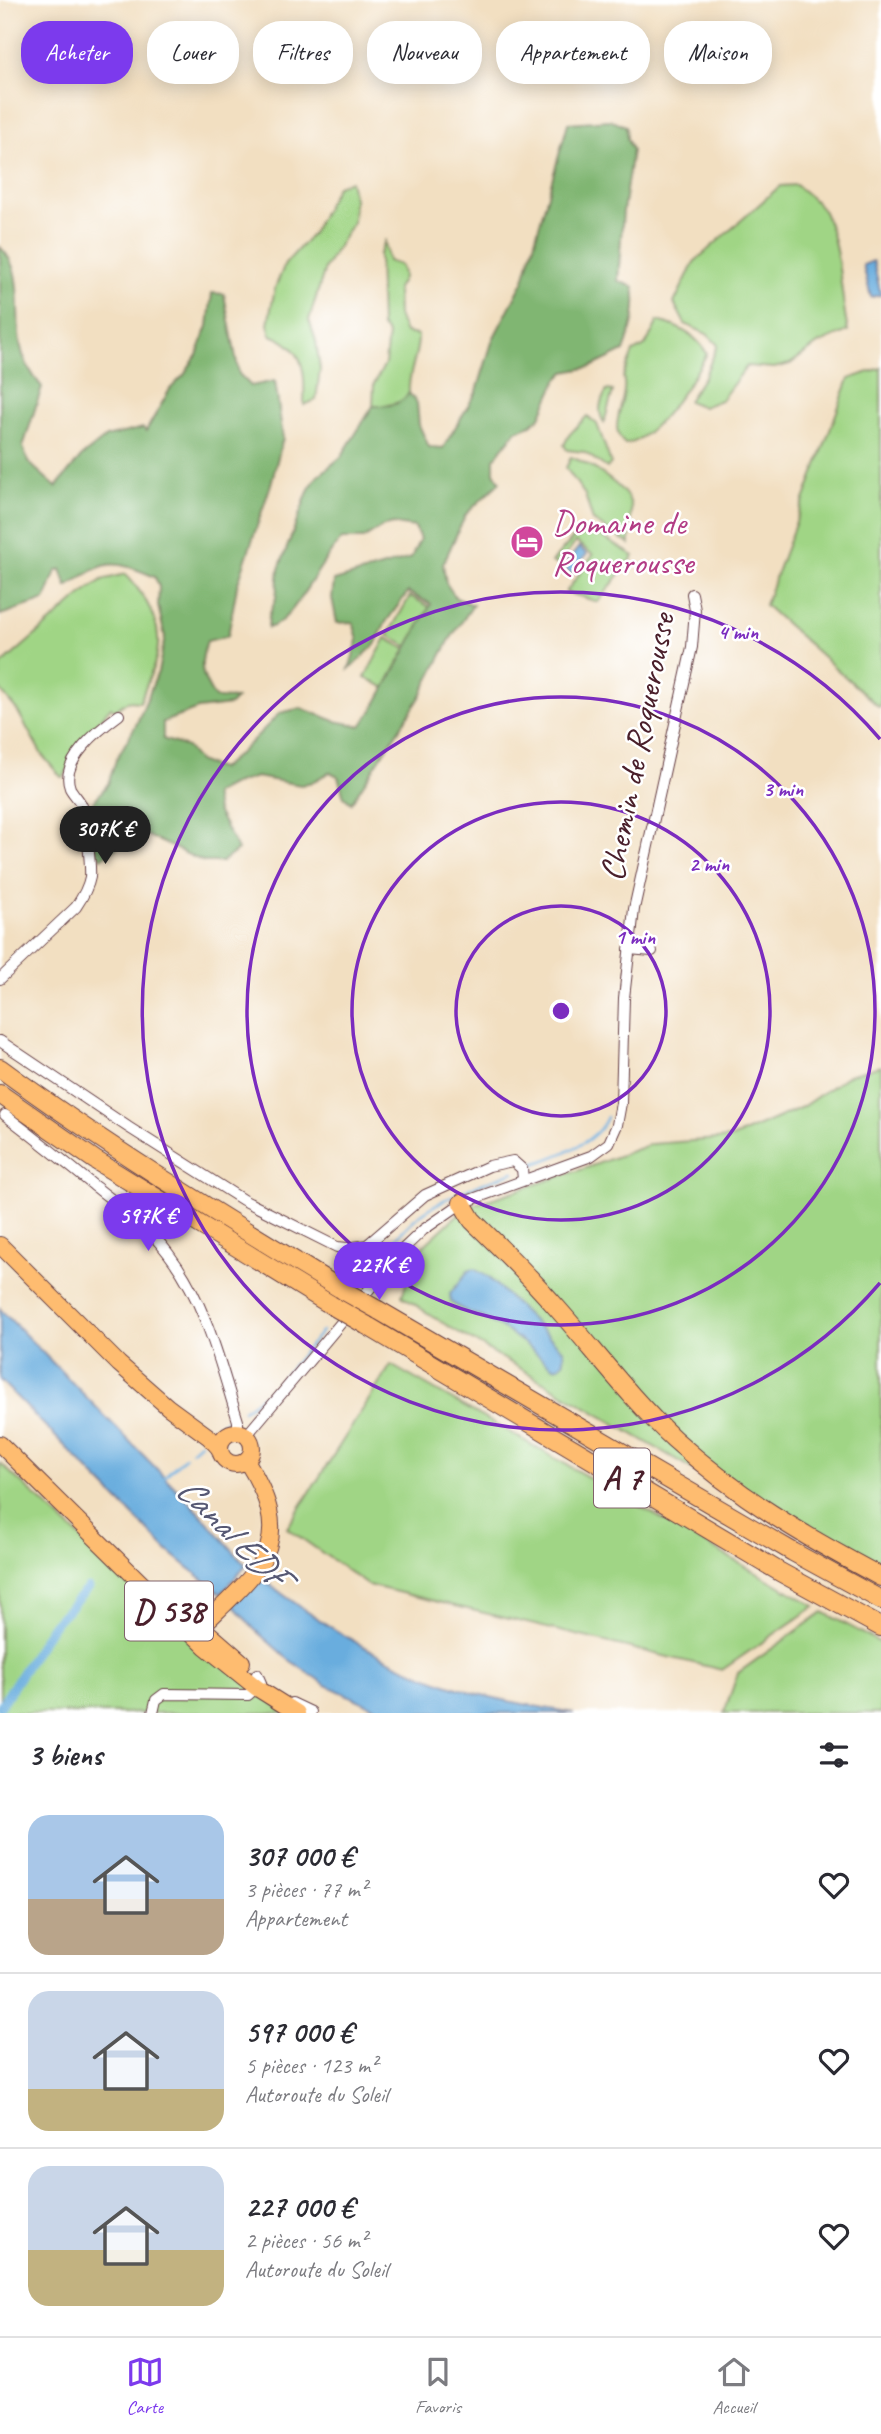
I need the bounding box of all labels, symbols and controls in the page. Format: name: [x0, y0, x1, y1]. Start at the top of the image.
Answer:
chip: Acheter: [21, 21, 133, 84]
chip: Louer: [147, 21, 239, 84]
chip: Filtres: [253, 21, 353, 84]
chip: Nouveau: [367, 21, 482, 84]
chip: Appartement: [496, 21, 650, 84]
chip: Maison: [664, 21, 772, 84]
place label: Domaine de Roquerousse: [552, 500, 696, 585]
hotel icon: Domaine de Roquerousse: [508, 523, 546, 561]
street label: Chemin de Roquerousse: [589, 607, 685, 885]
text: 4 min: [718, 619, 758, 645]
text: 3 min: [763, 776, 803, 802]
pin: 307K €: [48, 806, 162, 866]
text: 307K €: [76, 814, 134, 843]
text: 2 min: [689, 851, 729, 877]
text: 1 min: [615, 924, 655, 950]
centre of rings: [549, 999, 573, 1023]
pin: 597K €: [91, 1194, 205, 1253]
text: 597K €: [119, 1201, 177, 1230]
pin: 227K €: [322, 1242, 436, 1302]
text: 227K €: [350, 1250, 408, 1279]
road number: A 7: [594, 1448, 650, 1508]
water label: Canal EDF: [167, 1466, 307, 1606]
road number: D 538: [125, 1582, 213, 1640]
text: 3 biens: [28, 1736, 102, 1774]
icon: filters: [815, 1736, 853, 1774]
text: 307 000 €: [245, 1837, 354, 1875]
icon: home: [84, 1843, 168, 1927]
icon: heart: [815, 1866, 853, 1904]
text: 3 pièces · 77 m²: [245, 1875, 367, 1904]
text: Appartement: [245, 1904, 347, 1933]
text: 597 000 €: [245, 2013, 353, 2051]
icon: home: [84, 2019, 168, 2103]
icon: heart: [815, 2042, 853, 2080]
text: 5 pièces · 123 m²: [245, 2051, 377, 2080]
text: Autoroute du Soleil: [245, 2080, 388, 2109]
text: 227 000 €: [245, 2188, 354, 2226]
icon: home: [84, 2194, 168, 2278]
icon: heart: [815, 2217, 853, 2255]
text: 2 pièces · 56 m²: [245, 2226, 367, 2255]
text: Autoroute du Soleil: [245, 2255, 388, 2284]
tab: Carte: [126, 2353, 164, 2419]
tab: Favoris: [415, 2353, 461, 2419]
tab: Accueil: [712, 2353, 755, 2419]

